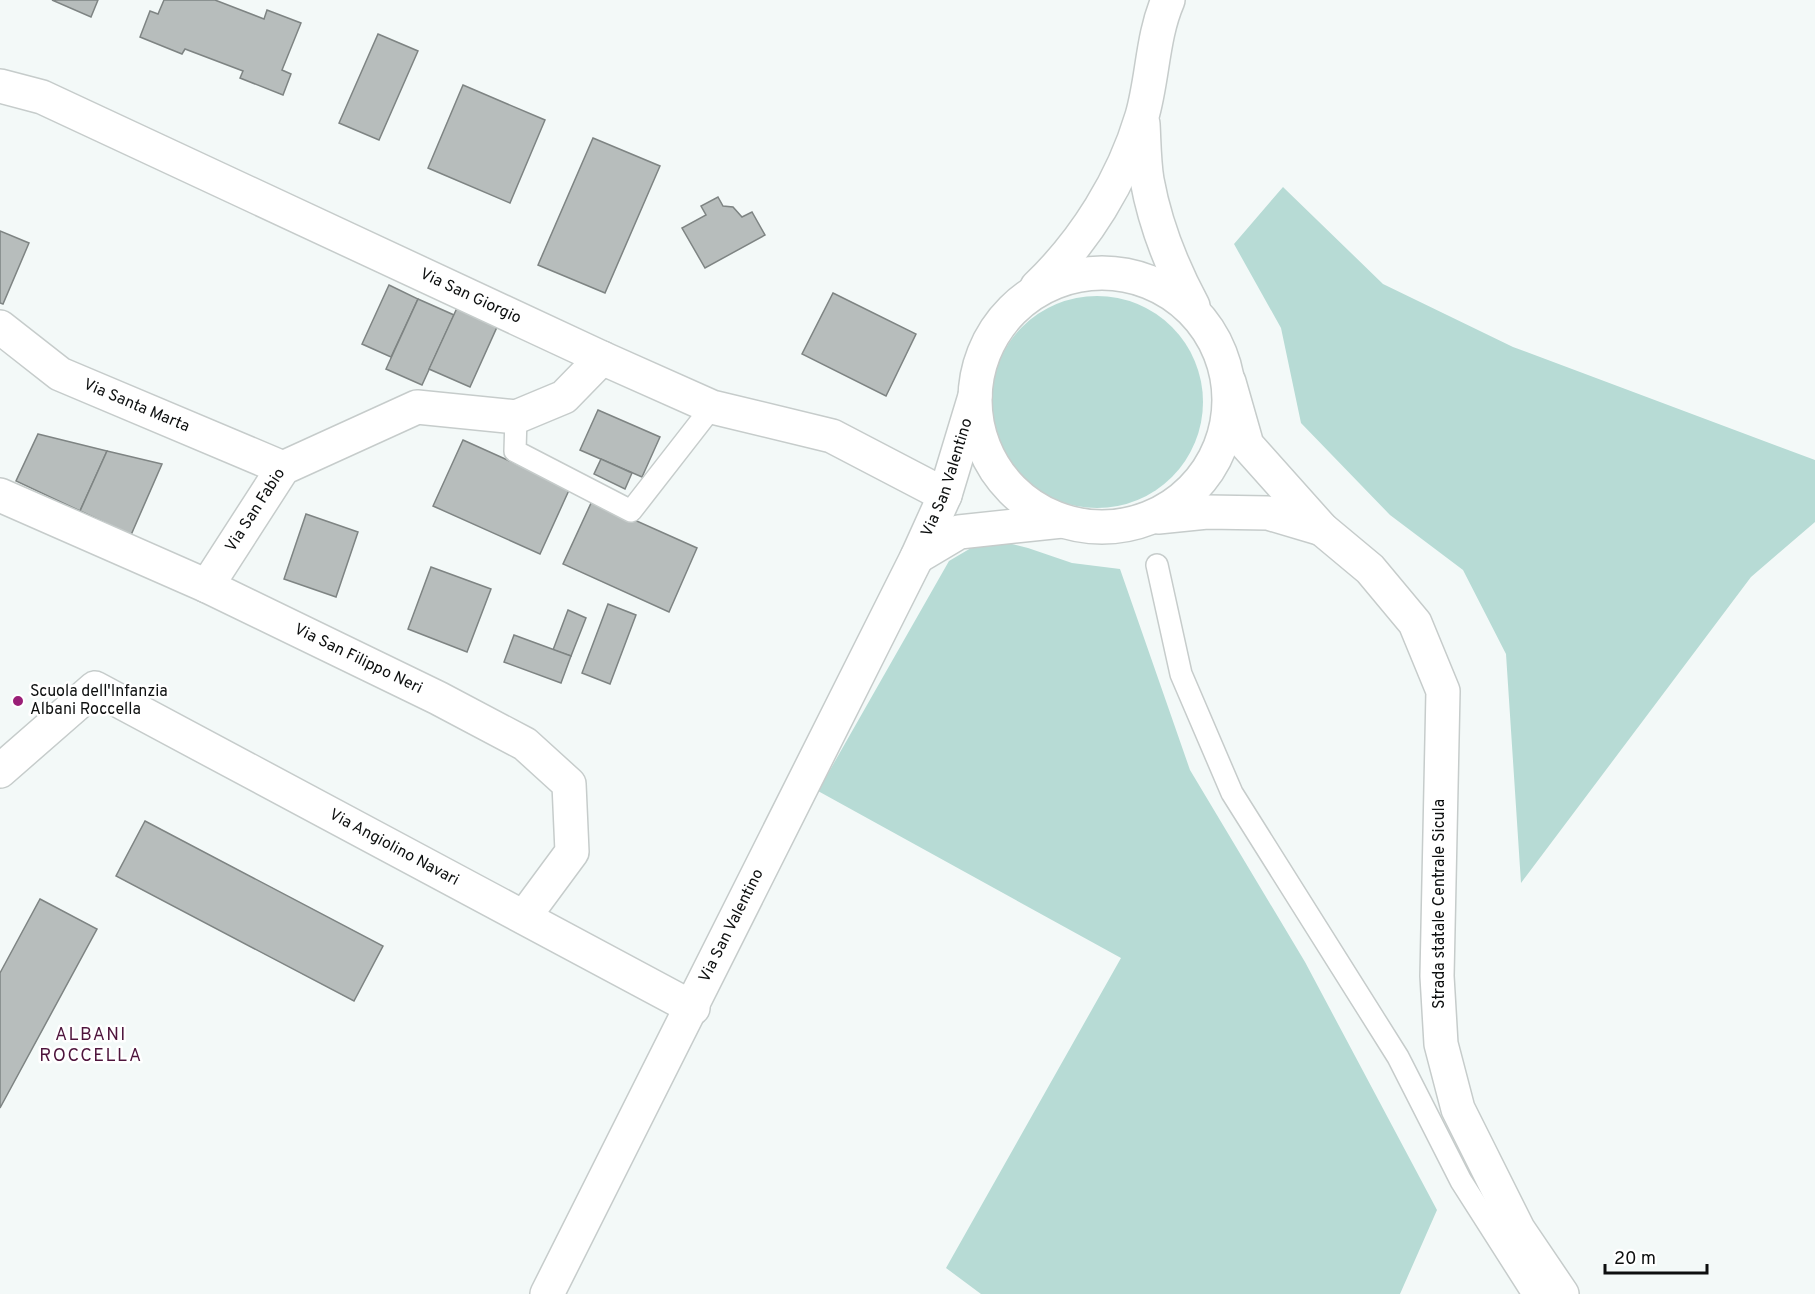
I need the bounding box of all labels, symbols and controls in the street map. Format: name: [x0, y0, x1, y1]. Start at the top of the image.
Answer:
street label: Via San Giorgio: [416, 264, 524, 329]
street label: Via Santa Marta: [80, 375, 192, 437]
street label: Via San Valentino: [917, 416, 978, 540]
street label: Via San Fabio: [221, 465, 290, 556]
street label: Via San Filippo Neri: [291, 620, 426, 699]
place label: Scuola dell'Infanzia Albani Roccella: [30, 682, 168, 720]
marker: Scuola dell'Infanzia Albani Roccella: [11, 694, 25, 708]
street label: Strada statale Centrale Sicula: [1430, 799, 1450, 1009]
street label: Via Angiolino Navari: [325, 805, 462, 891]
street label: Via San Valentino: [695, 866, 769, 986]
district label: ALBANI ROCCELLA: [39, 1024, 143, 1068]
scale bar: [1605, 1237, 1707, 1275]
text: 20 m: [1614, 1248, 1656, 1271]

